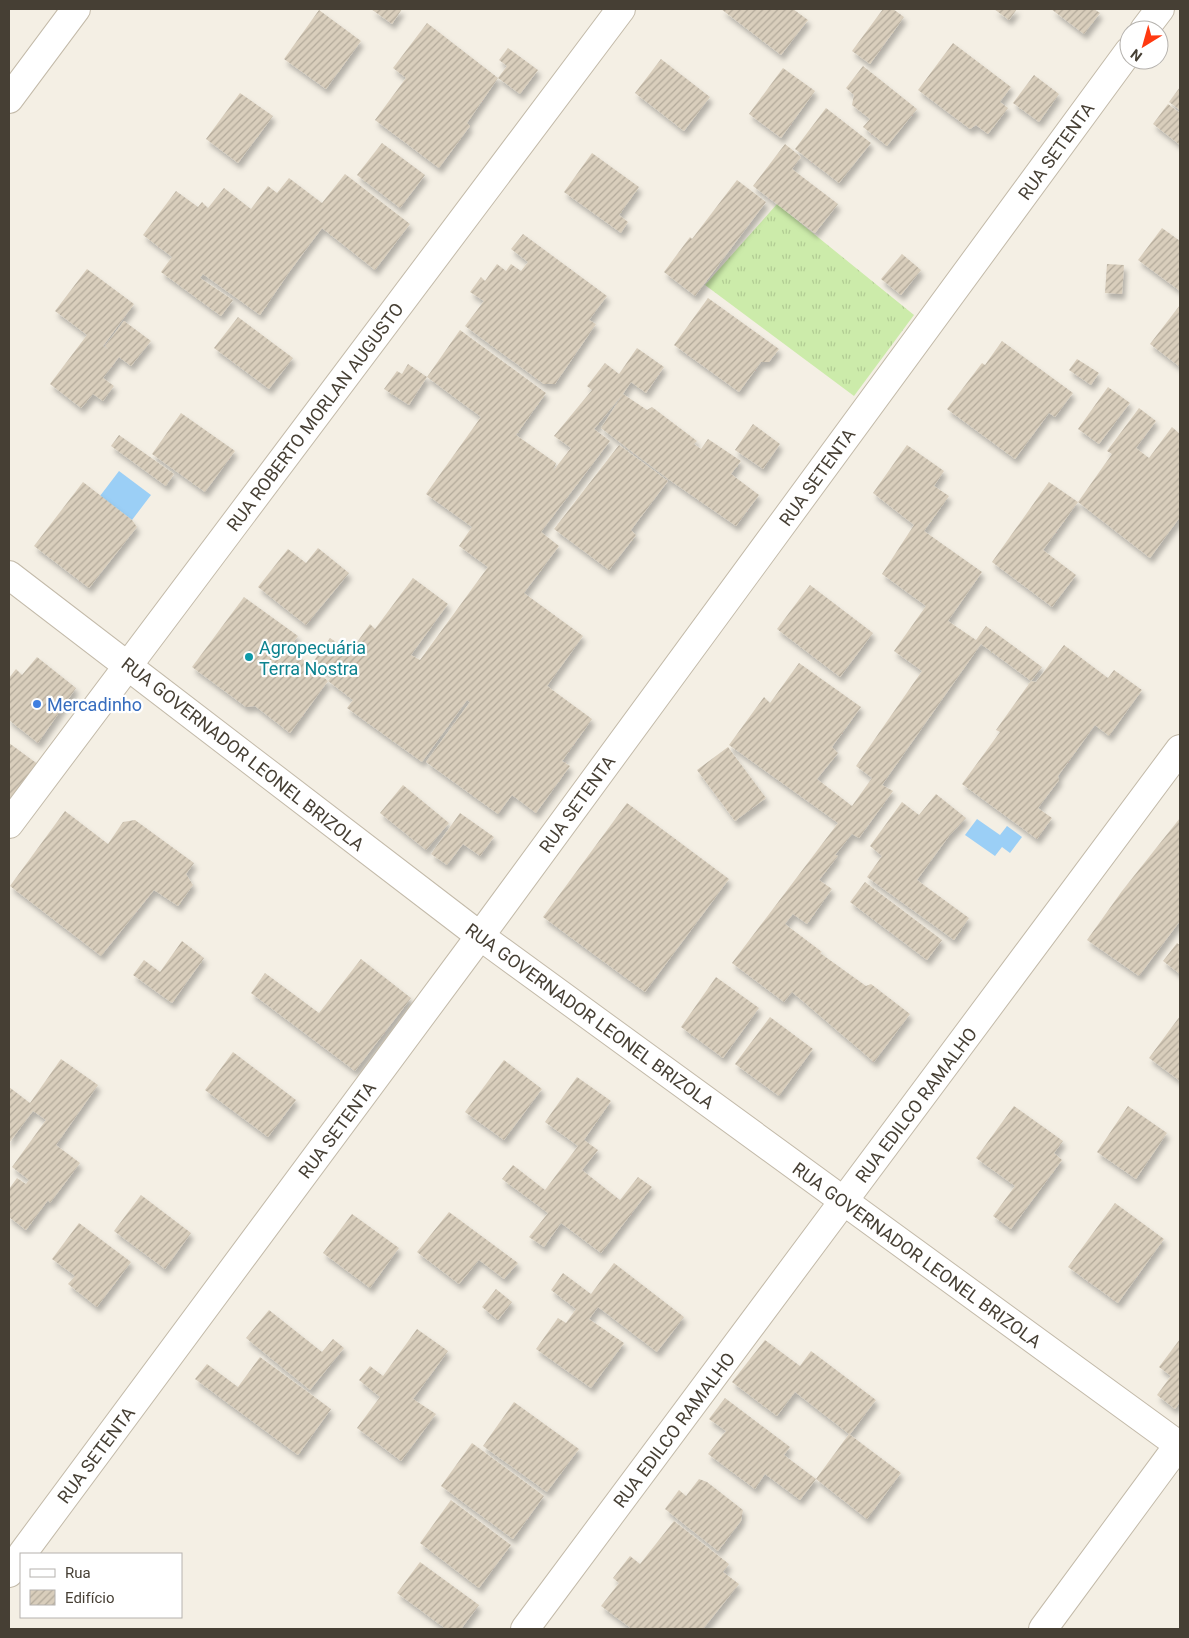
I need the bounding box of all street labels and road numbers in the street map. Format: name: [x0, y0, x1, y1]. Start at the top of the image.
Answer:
street label: RUA SETENTA: [1014, 98, 1099, 204]
street label: RUA ROBERTO MORLAN AUGUSTO: [222, 299, 408, 535]
street label: RUA SETENTA: [775, 424, 860, 530]
street label: RUA GOVERNADOR LEONEL BRIZOLA: [118, 653, 369, 855]
street label: RUA SETENTA: [535, 751, 620, 857]
street label: RUA GOVERNADOR LEONEL BRIZOLA: [462, 919, 718, 1113]
street label: RUA EDILCO RAMALHO: [851, 1023, 981, 1187]
street label: RUA SETENTA: [294, 1077, 380, 1182]
street label: RUA GOVERNADOR LEONEL BRIZOLA: [789, 1158, 1045, 1352]
street label: RUA EDILCO RAMALHO: [609, 1348, 739, 1512]
street label: RUA SETENTA: [53, 1402, 139, 1507]

